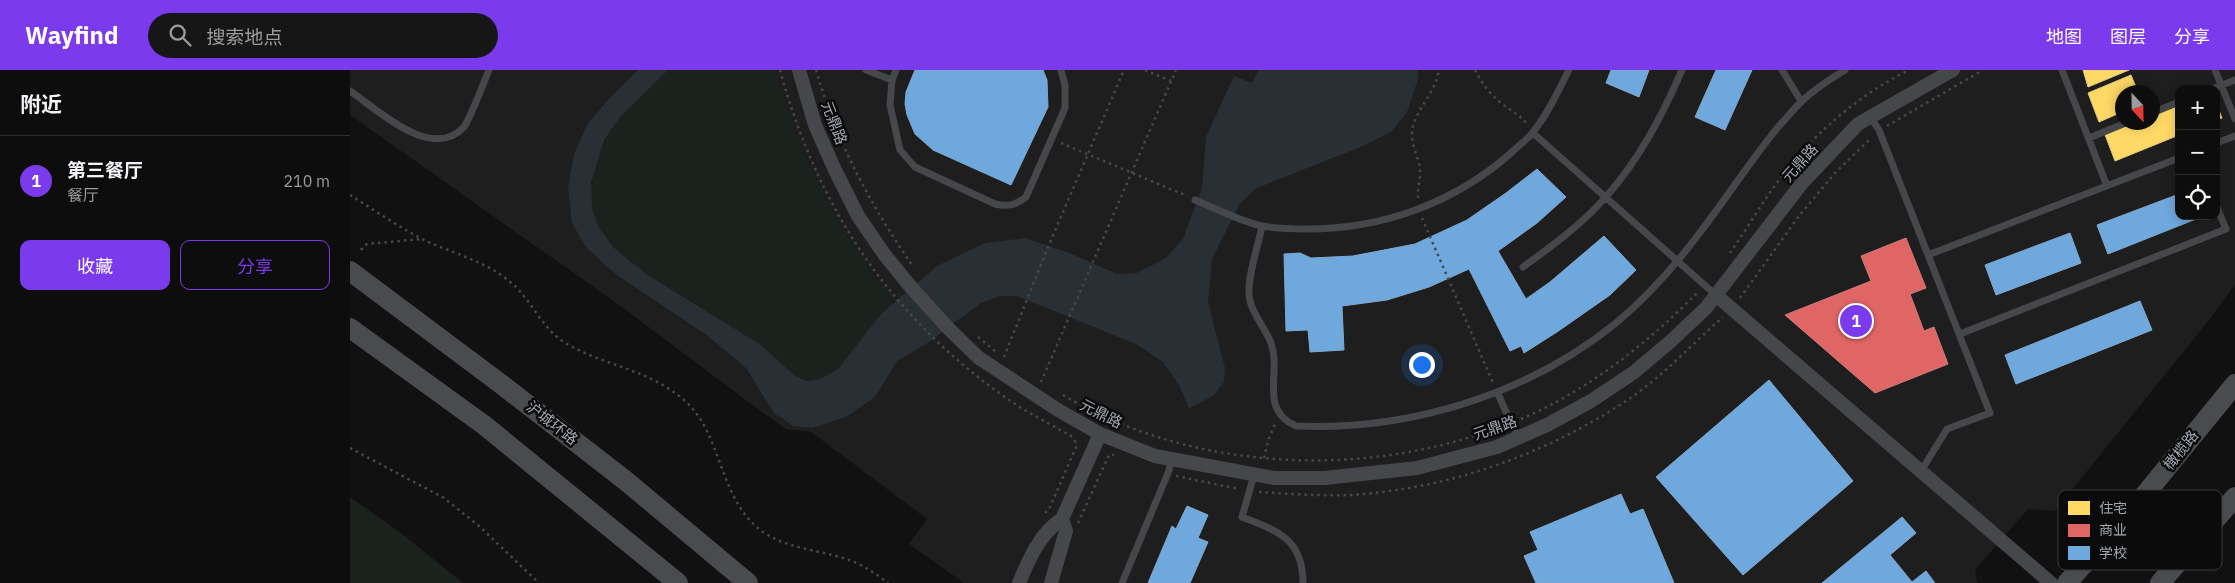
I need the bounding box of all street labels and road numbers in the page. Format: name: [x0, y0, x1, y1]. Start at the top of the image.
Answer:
street label: 元鼎路: [818, 98, 851, 147]
street label: 元鼎路: [1778, 140, 1822, 186]
street label: 元鼎路: [1077, 395, 1126, 432]
street label: 沪城环路: [523, 397, 582, 449]
street label: 元鼎路: [1470, 411, 1519, 444]
street label: 橄榄路: [2159, 426, 2202, 473]

